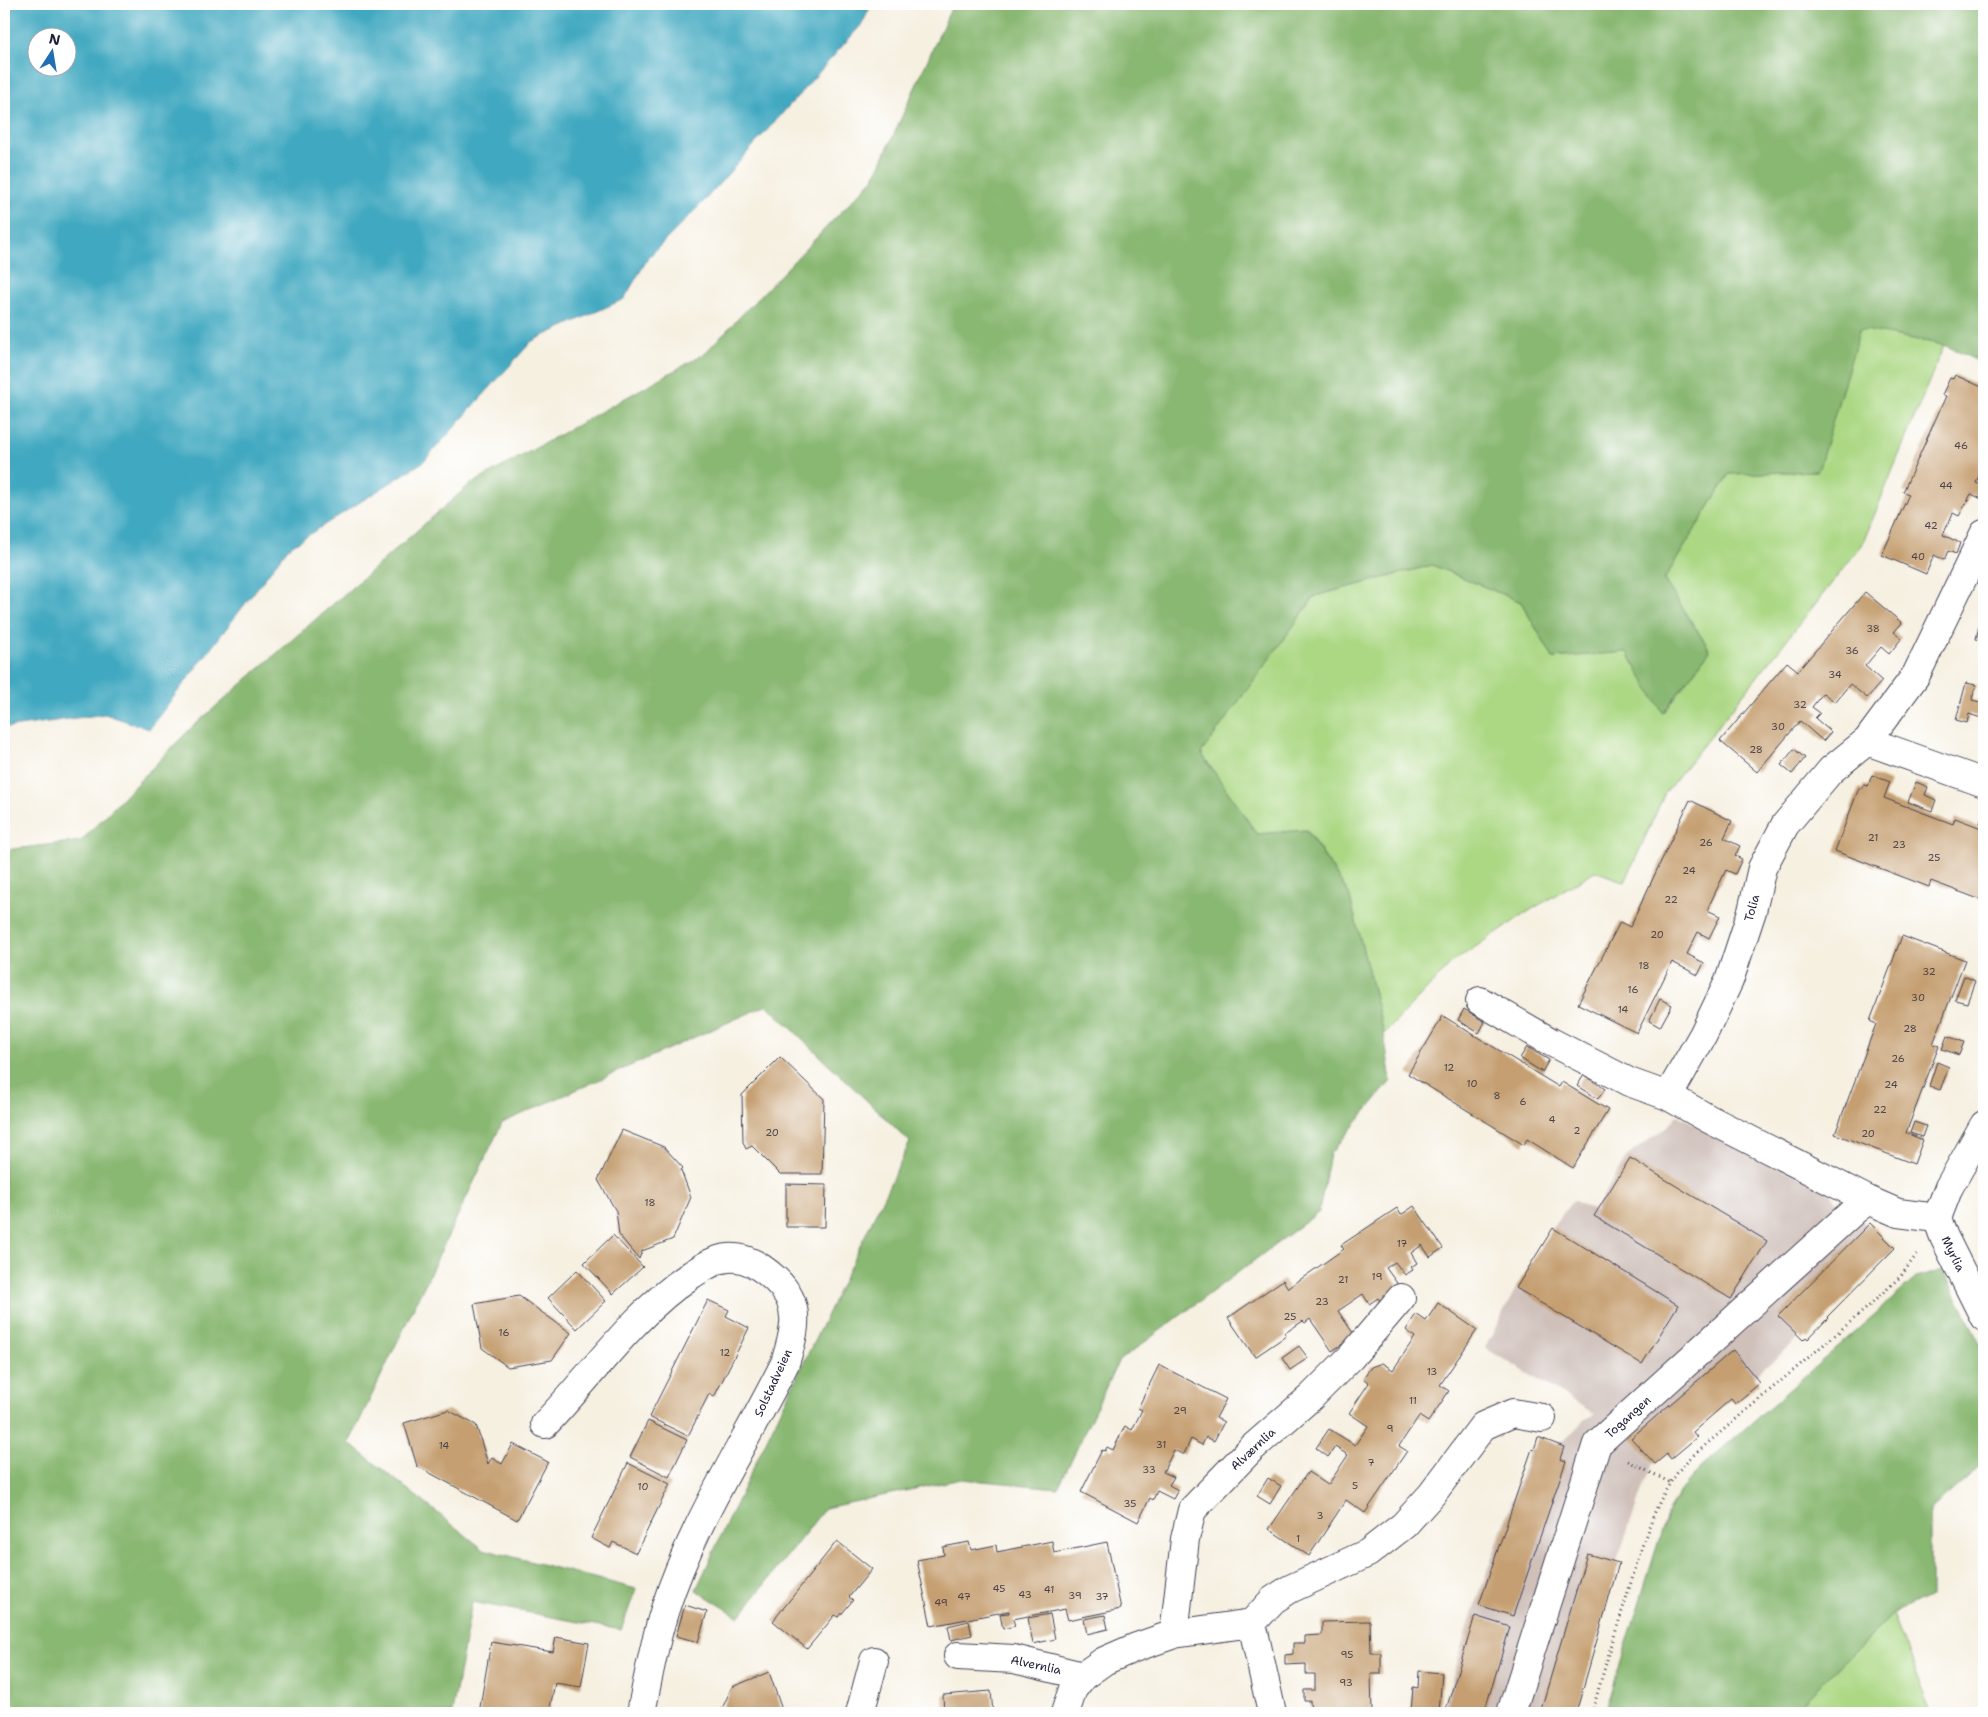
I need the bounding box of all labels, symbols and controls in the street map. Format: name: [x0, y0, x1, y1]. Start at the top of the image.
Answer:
north arrow: [28, 28, 78, 78]
text: N: [47, 29, 62, 49]
house number: 46: [1954, 439, 1968, 452]
house number: 44: [1939, 479, 1953, 492]
house number: 42: [1924, 519, 1938, 532]
house number: 40: [1911, 550, 1925, 563]
house number: 38: [1866, 622, 1880, 635]
house number: 36: [1845, 644, 1859, 657]
house number: 34: [1828, 668, 1842, 681]
house number: 32: [1793, 698, 1807, 711]
house number: 30: [1771, 720, 1785, 733]
house number: 28: [1749, 743, 1763, 756]
house number: 21: [1868, 831, 1878, 844]
house number: 26: [1699, 836, 1713, 849]
house number: 23: [1892, 838, 1906, 851]
house number: 25: [1928, 851, 1940, 864]
house number: 24: [1682, 864, 1696, 877]
street label: Tolia: [1741, 892, 1763, 923]
house number: 22: [1664, 893, 1678, 906]
house number: 20: [1650, 928, 1664, 941]
house number: 18: [1638, 959, 1650, 972]
house number: 32: [1922, 965, 1936, 978]
house number: 16: [1628, 983, 1638, 996]
house number: 30: [1911, 991, 1925, 1004]
house number: 14: [1618, 1003, 1628, 1016]
house number: 28: [1903, 1022, 1917, 1035]
house number: 26: [1891, 1052, 1905, 1065]
house number: 12: [1444, 1061, 1454, 1074]
house number: 10: [1467, 1077, 1477, 1090]
house number: 24: [1884, 1078, 1898, 1091]
house number: 8: [1494, 1089, 1501, 1102]
house number: 6: [1520, 1095, 1527, 1108]
house number: 22: [1873, 1103, 1887, 1116]
house number: 4: [1549, 1113, 1556, 1126]
house number: 2: [1574, 1124, 1581, 1137]
house number: 20: [765, 1126, 779, 1139]
house number: 20: [1861, 1127, 1875, 1140]
house number: 18: [644, 1196, 656, 1209]
street label: Myrlia: [1938, 1234, 1969, 1275]
house number: 17: [1397, 1237, 1407, 1250]
house number: 19: [1372, 1270, 1382, 1283]
house number: 21: [1338, 1273, 1348, 1286]
house number: 23: [1315, 1295, 1329, 1308]
house number: 25: [1284, 1310, 1296, 1323]
house number: 16: [499, 1326, 509, 1339]
house number: 12: [720, 1346, 730, 1359]
street label: Solstadveien: [750, 1347, 796, 1419]
house number: 13: [1427, 1365, 1437, 1378]
street label: Togangen: [1602, 1392, 1654, 1442]
house number: 11: [1409, 1394, 1417, 1407]
house number: 29: [1173, 1404, 1187, 1417]
house number: 9: [1387, 1422, 1394, 1435]
street label: Alværnlia: [1227, 1424, 1279, 1474]
house number: 31: [1156, 1438, 1166, 1451]
house number: 14: [439, 1439, 449, 1452]
house number: 7: [1368, 1456, 1375, 1469]
house number: 33: [1142, 1463, 1156, 1476]
house number: 5: [1352, 1479, 1358, 1492]
house number: 10: [638, 1480, 648, 1493]
house number: 35: [1124, 1497, 1136, 1510]
house number: 3: [1317, 1509, 1324, 1522]
house number: 1: [1296, 1532, 1300, 1545]
house number: 45: [993, 1582, 1005, 1595]
house number: 41: [1044, 1583, 1054, 1596]
house number: 43: [1018, 1588, 1032, 1601]
house number: 39: [1068, 1589, 1082, 1602]
house number: 47: [957, 1590, 971, 1603]
house number: 37: [1095, 1590, 1109, 1603]
house number: 49: [934, 1596, 948, 1609]
house number: 95: [1341, 1648, 1353, 1661]
street label: Alvernlia: [1009, 1652, 1063, 1678]
house number: 93: [1339, 1676, 1353, 1689]

